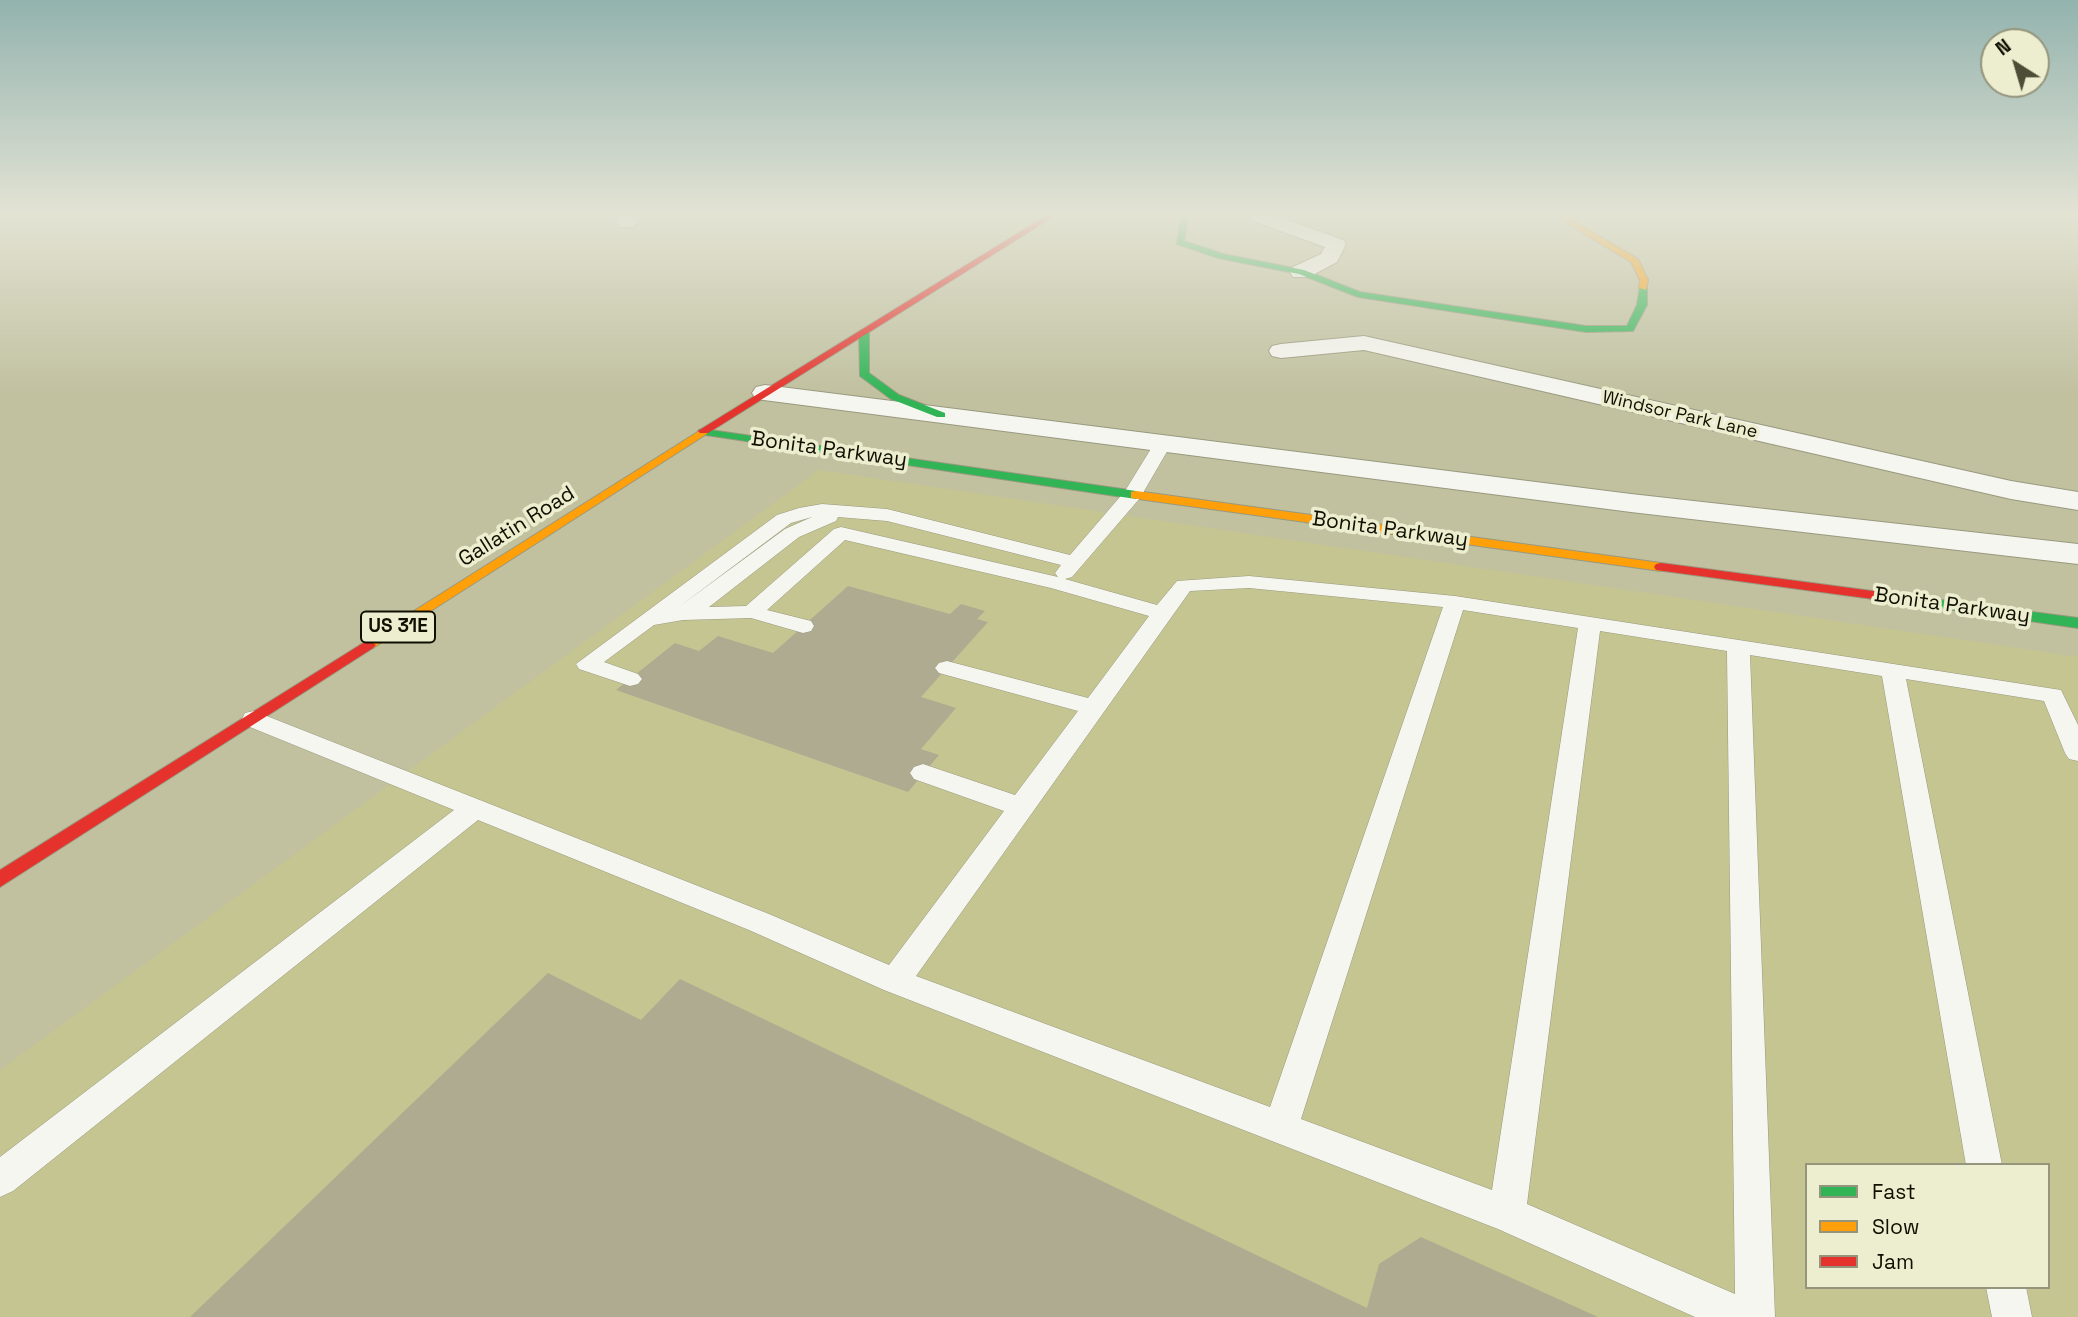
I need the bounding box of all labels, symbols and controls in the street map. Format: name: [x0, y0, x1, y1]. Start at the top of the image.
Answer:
north arrow: [1980, 28, 2050, 98]
text: N: [1991, 34, 2016, 61]
street label: Windsor Park Lane: [1600, 387, 1760, 443]
street label: Bonita Parkway: [750, 427, 908, 473]
street label: Gallatin Road: [454, 481, 580, 573]
street label: Bonita Parkway: [1311, 507, 1469, 553]
street label: Bonita Parkway: [1873, 583, 2031, 629]
road number: US 31E: [361, 612, 435, 642]
legend: [1805, 1163, 2050, 1289]
text: Fast: [1872, 1178, 1916, 1205]
text: Slow: [1872, 1213, 1920, 1240]
text: Jam: [1872, 1248, 1914, 1275]

